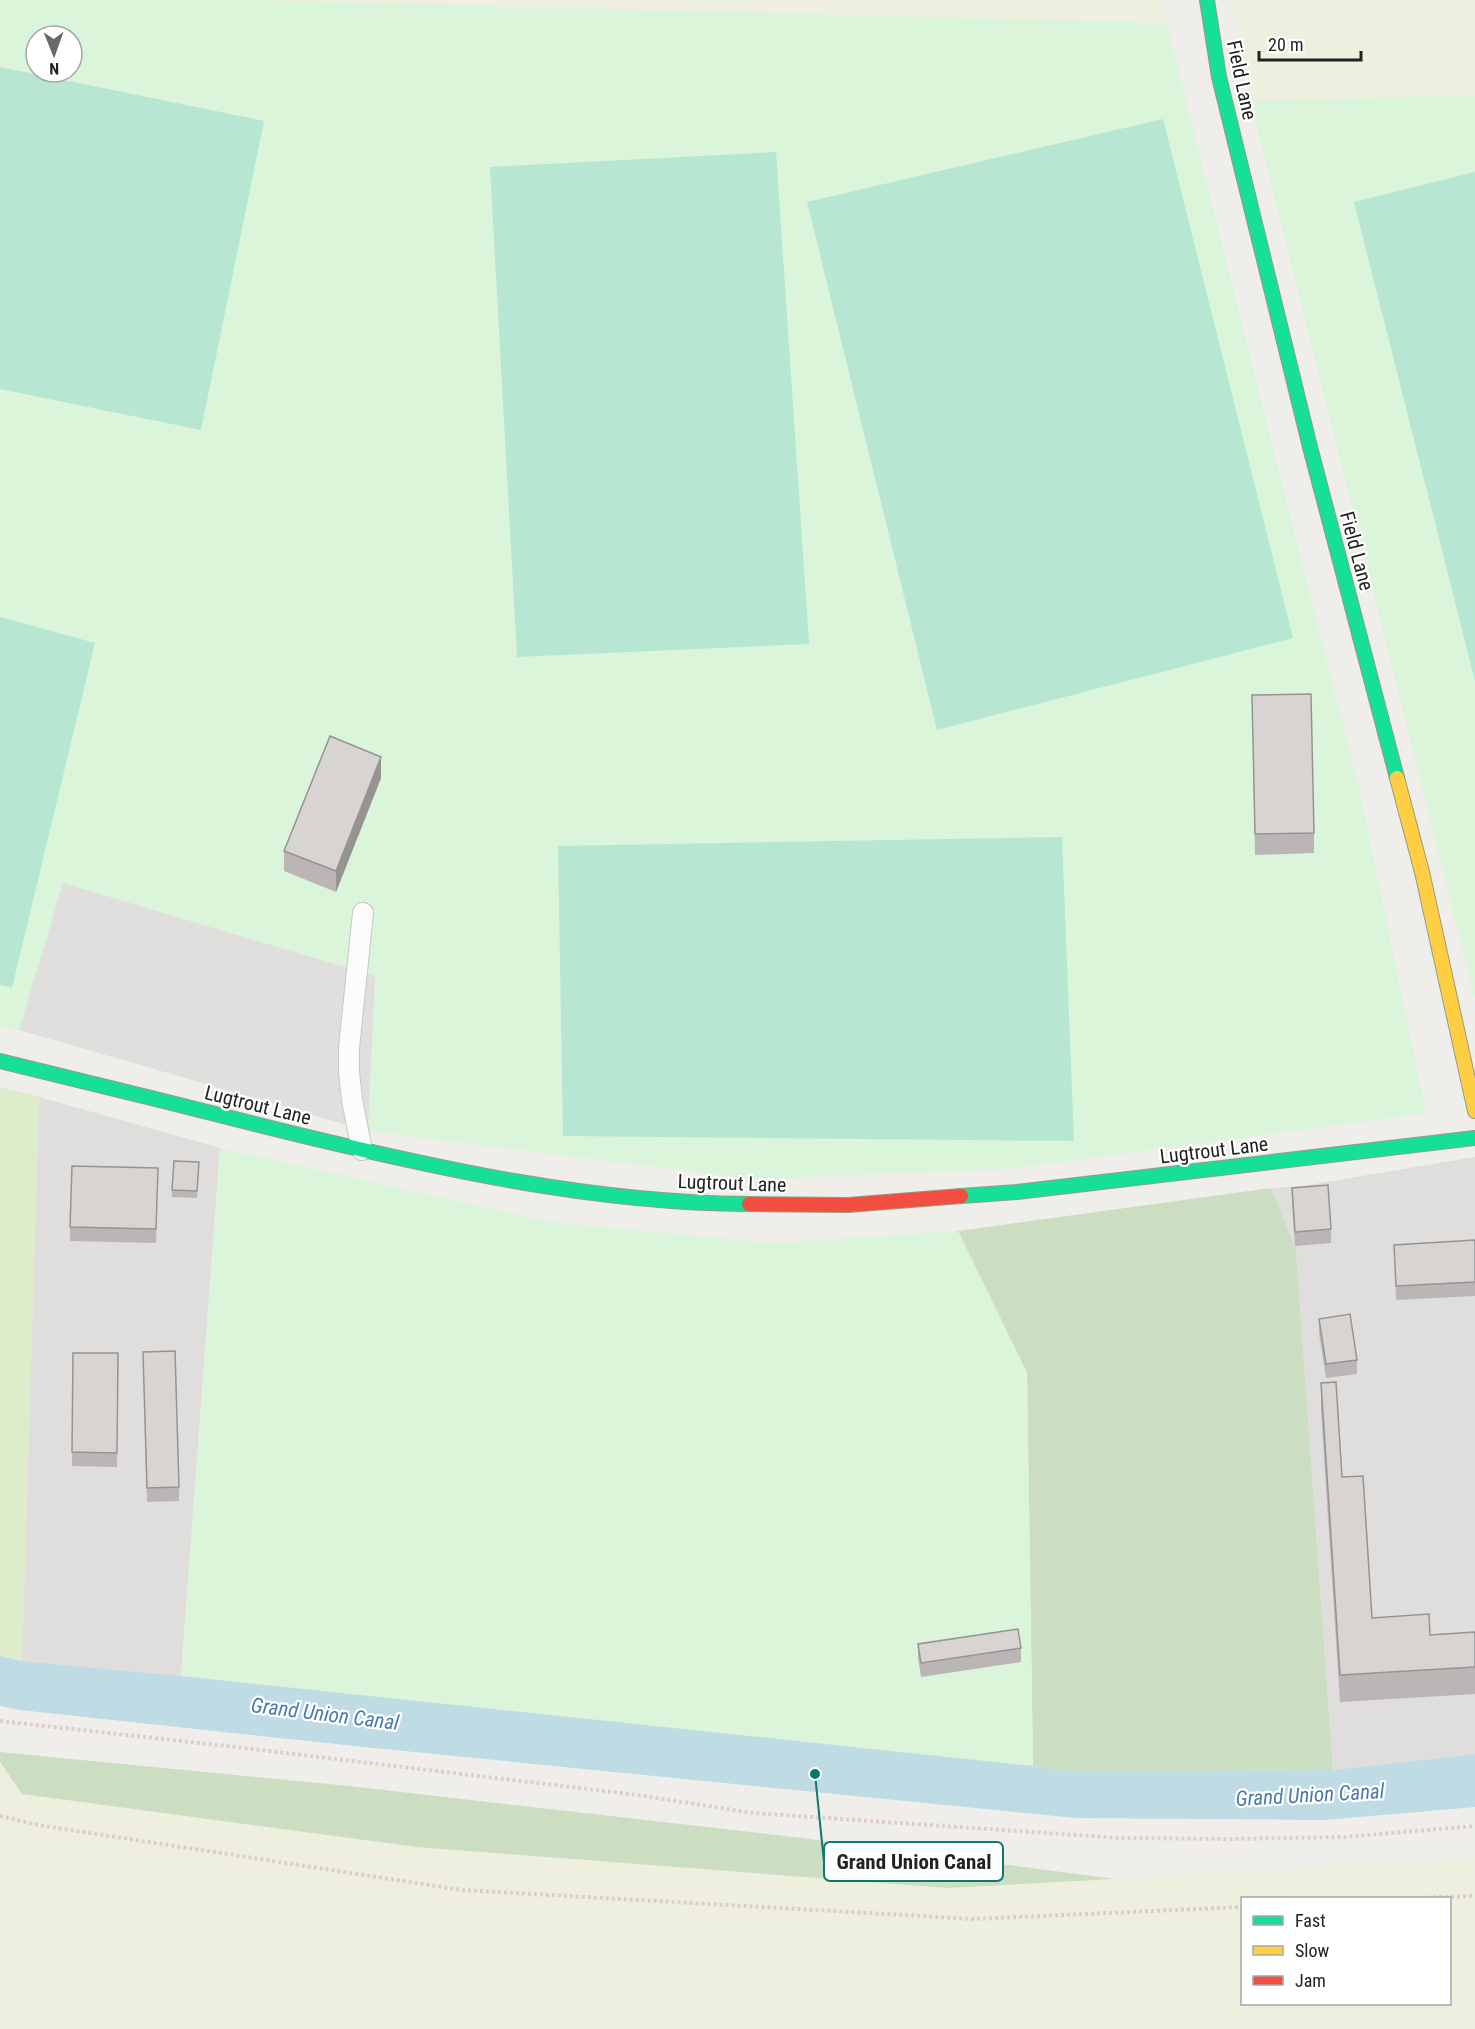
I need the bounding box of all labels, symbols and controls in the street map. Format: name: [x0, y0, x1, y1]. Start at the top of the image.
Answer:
north arrow: [24, 24, 84, 84]
scale bar: [1259, 24, 1361, 62]
text: 20 m: [1268, 34, 1303, 55]
street label: Field Lane: [1222, 38, 1262, 122]
text: N: [49, 59, 59, 78]
street label: Field Lane: [1335, 509, 1379, 593]
street label: Lugtrout Lane: [202, 1080, 314, 1130]
street label: Lugtrout Lane: [1159, 1131, 1269, 1169]
street label: Lugtrout Lane: [677, 1169, 787, 1197]
water label: Grand Union Canal: [250, 1693, 401, 1735]
water label: Grand Union Canal: [1235, 1779, 1385, 1811]
callout: Grand Union Canal: [824, 1842, 1003, 1881]
text: Grand Union Canal: [836, 1850, 992, 1874]
legend: [1241, 1897, 1451, 2005]
text: Fast: [1295, 1910, 1326, 1931]
text: Slow: [1295, 1940, 1330, 1961]
text: Jam: [1295, 1970, 1326, 1991]

